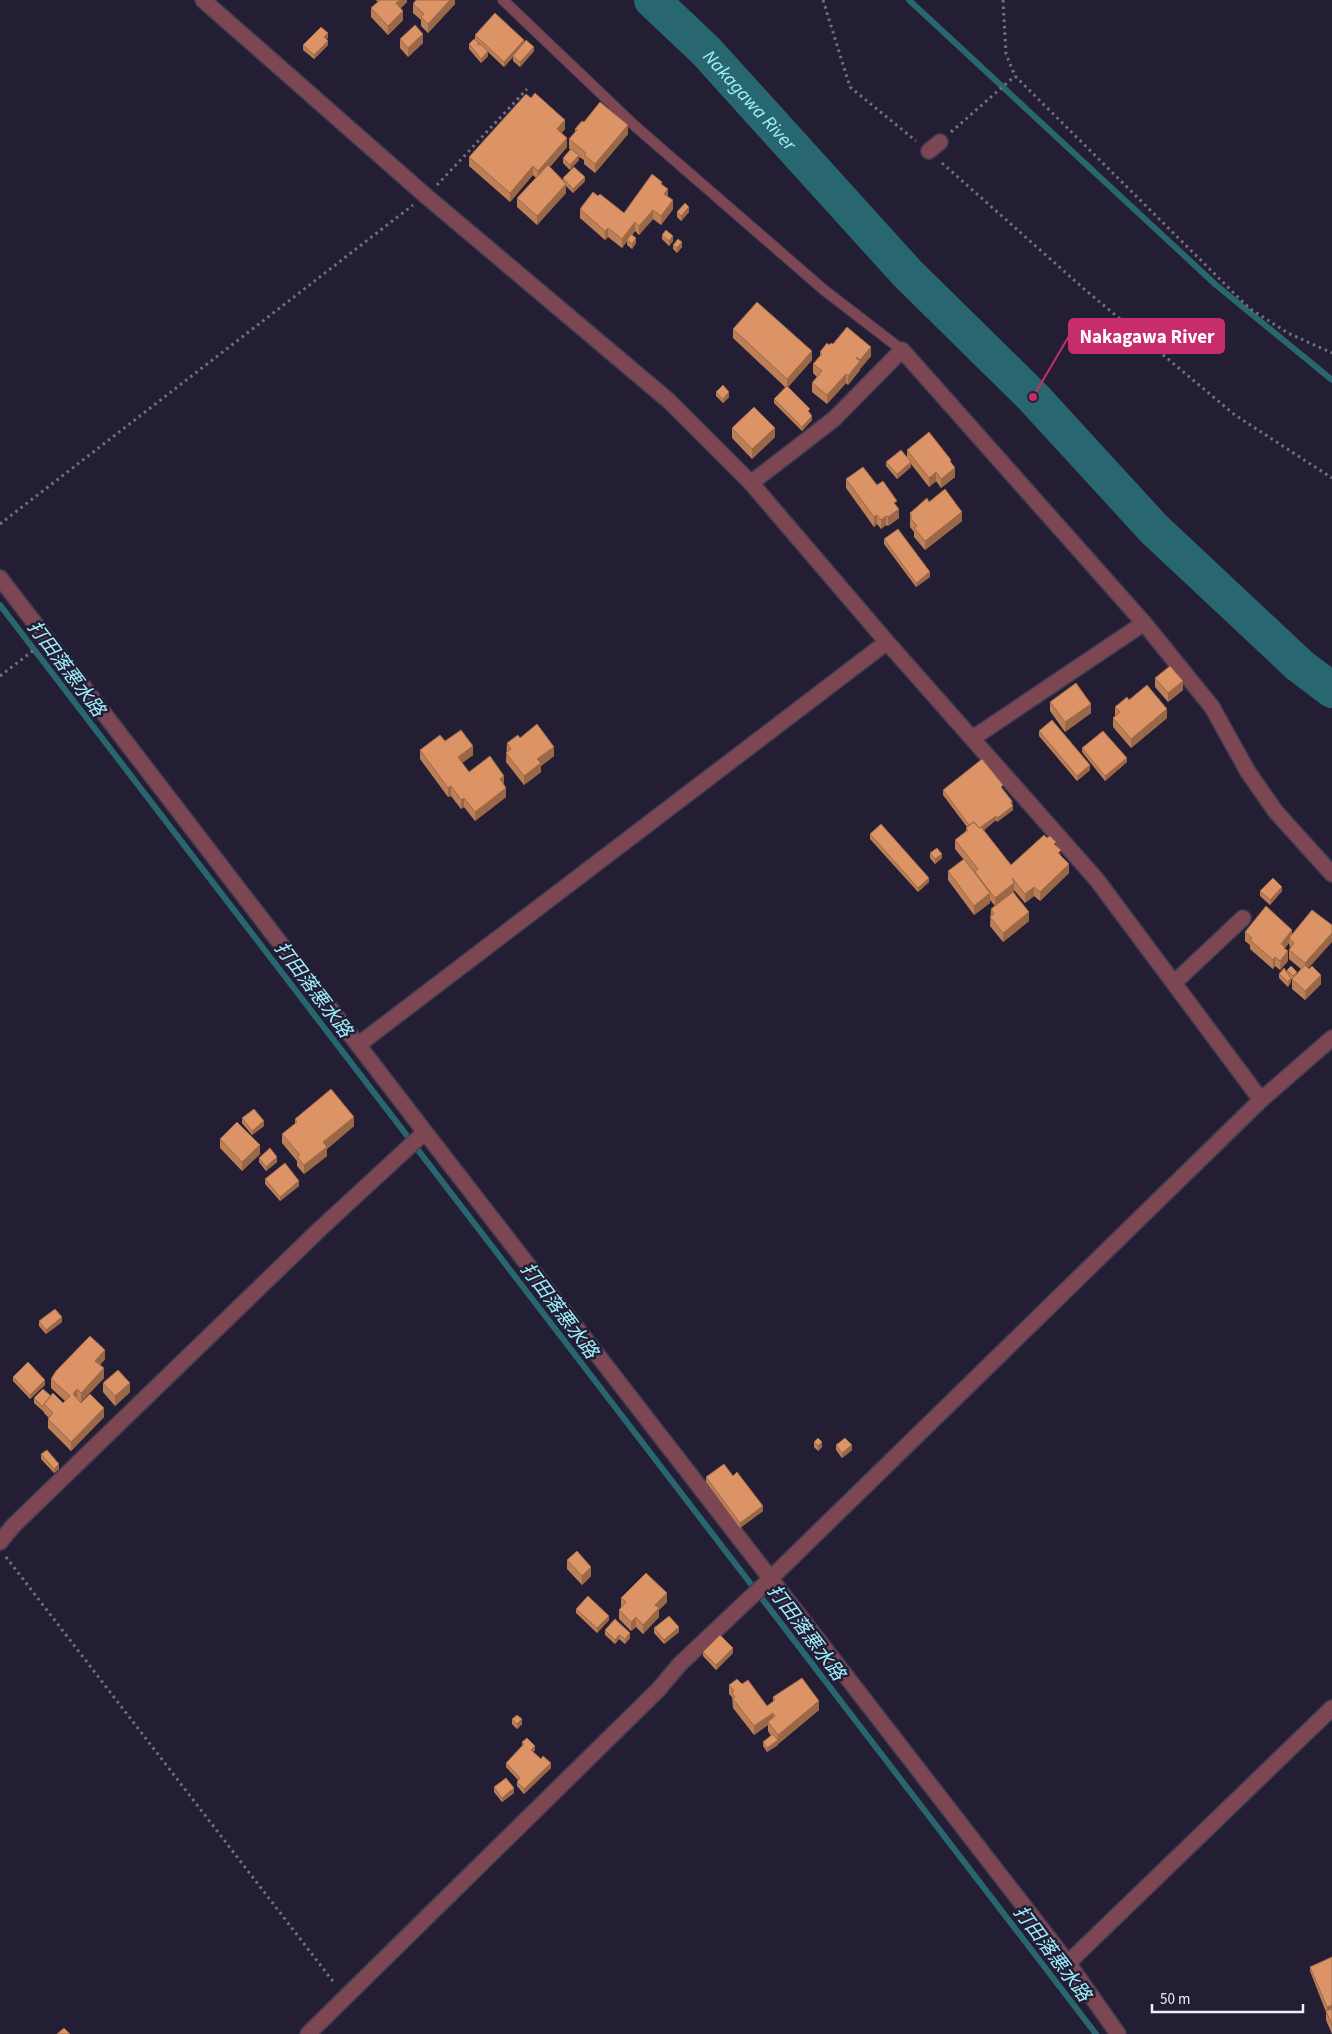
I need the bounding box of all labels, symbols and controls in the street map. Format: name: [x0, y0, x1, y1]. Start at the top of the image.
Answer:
water label: Nakagawa River: [696, 44, 803, 158]
callout: Nakagawa River: [1069, 319, 1224, 353]
text: Nakagawa River: [1079, 324, 1215, 351]
water label: 打田落悪水路: [21, 615, 112, 724]
water label: 打田落悪水路: [268, 936, 359, 1045]
water label: 打田落悪水路: [514, 1257, 605, 1366]
water label: 打田落悪水路: [761, 1579, 852, 1688]
water label: 打田落悪水路: [1007, 1900, 1098, 2009]
scale bar: [1152, 1982, 1303, 2014]
text: 50 m: [1160, 1989, 1190, 2010]

